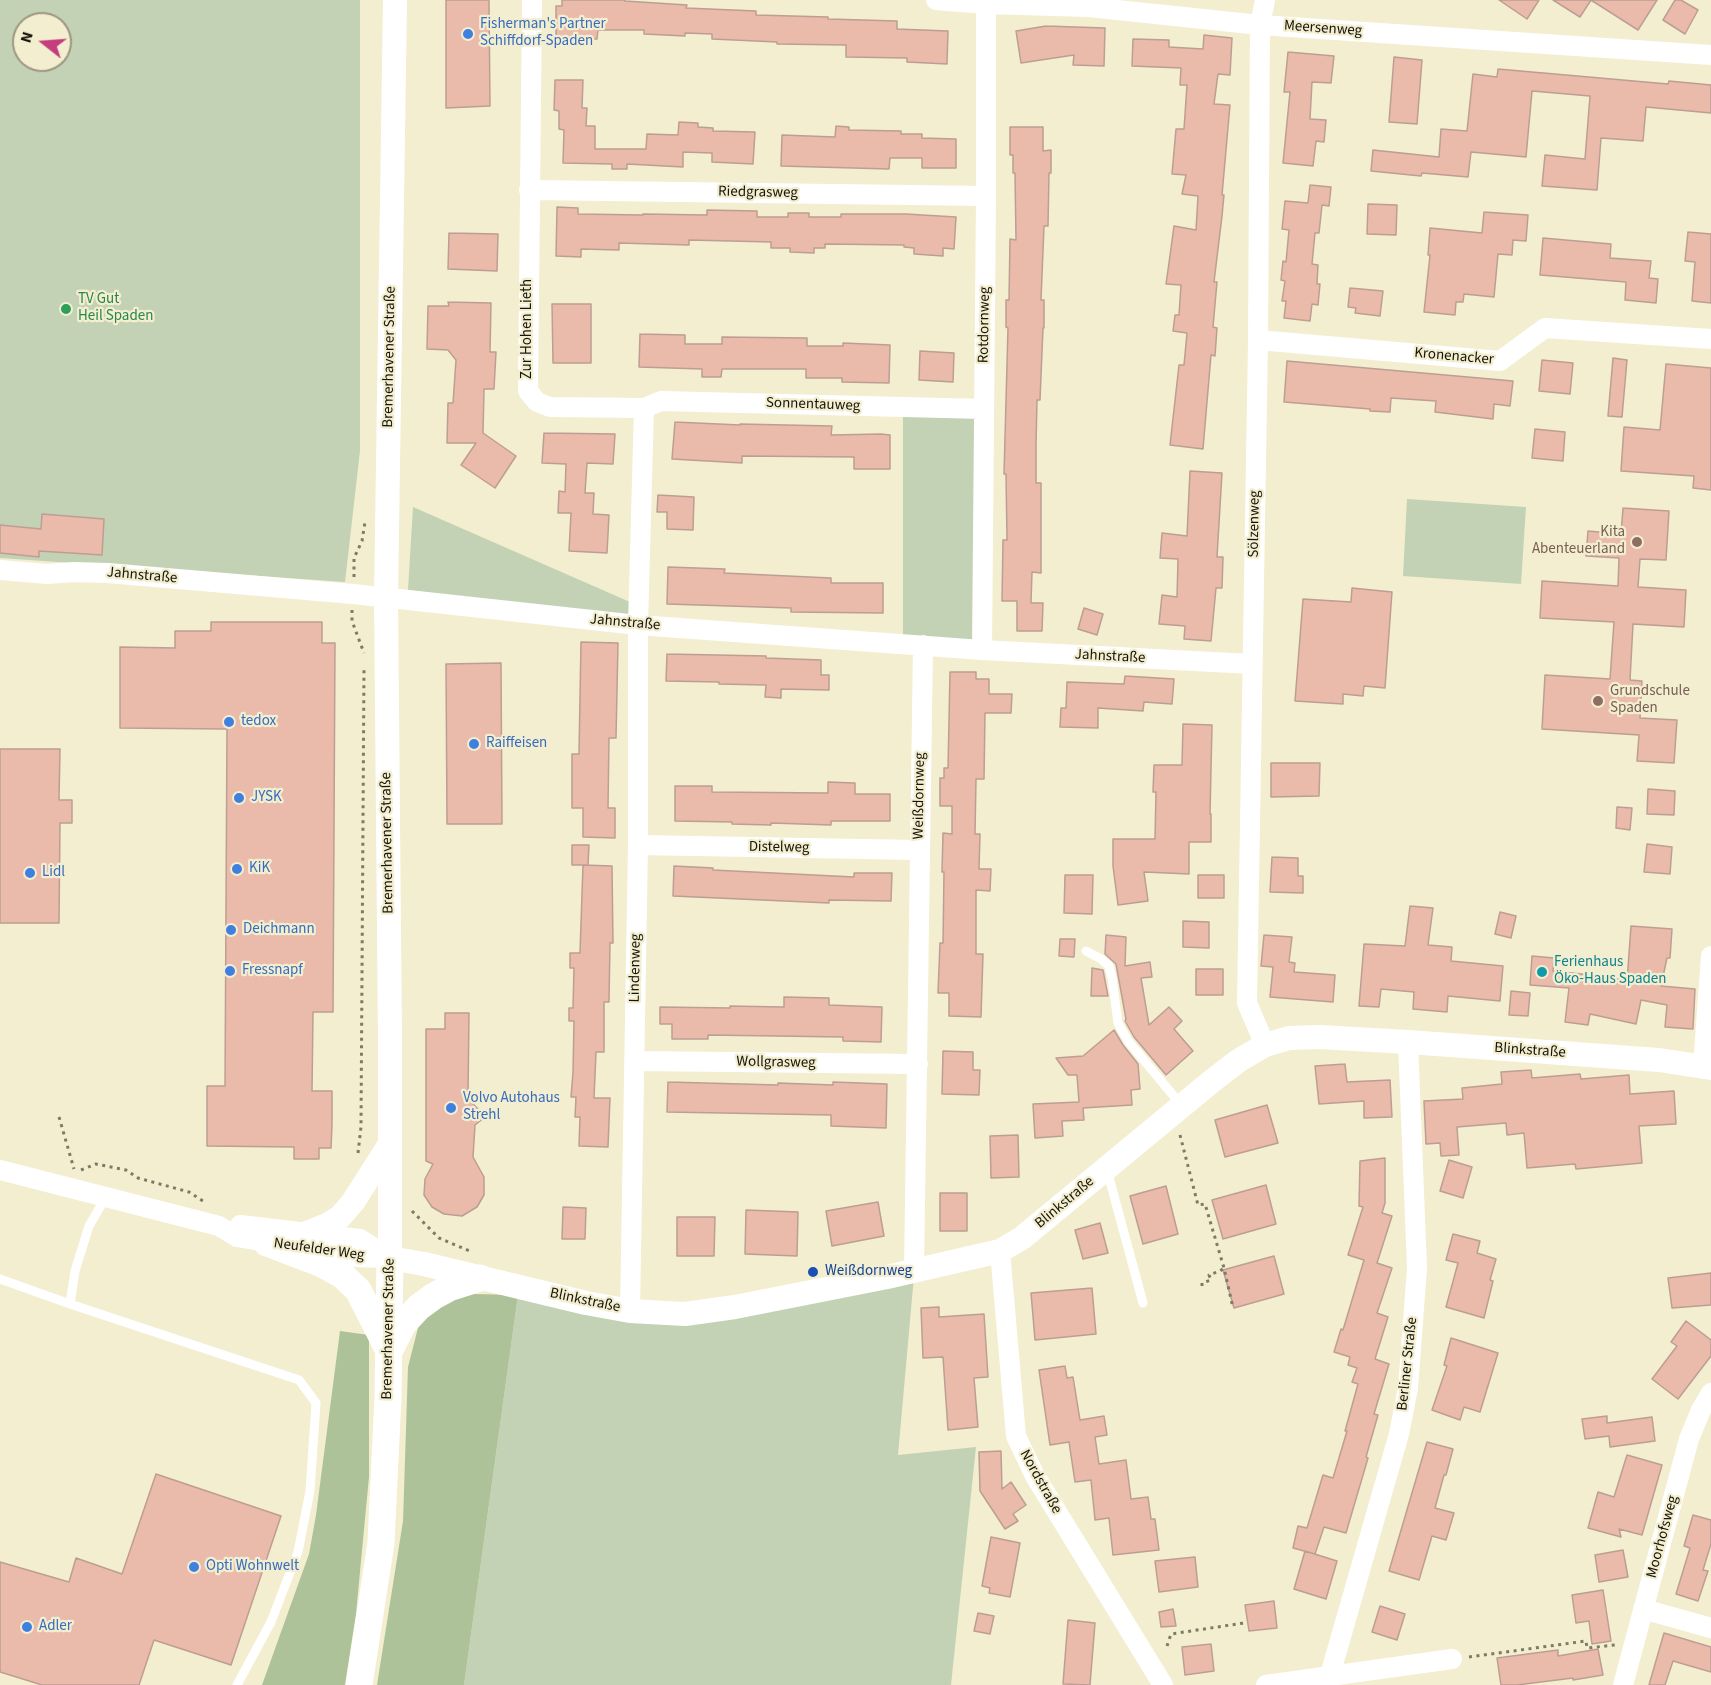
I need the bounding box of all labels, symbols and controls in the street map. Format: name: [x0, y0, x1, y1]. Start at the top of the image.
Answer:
north arrow: [12, 12, 72, 72]
place label: Fisherman's Partner Schiffdorf-Spaden: [480, 16, 606, 51]
street label: Meersenweg: [1283, 17, 1363, 41]
marker: Fisherman's Partner Schiffdorf-Spaden: [461, 27, 475, 41]
text: N: [15, 29, 39, 46]
street label: Riedgrasweg: [718, 183, 798, 203]
street label: Zur Hohen Lieth: [519, 279, 537, 379]
street label: Bremerhavener Straße: [380, 286, 400, 428]
street label: Rotdornweg: [975, 287, 995, 363]
place label: TV Gut Heil Spaden: [78, 291, 153, 326]
marker: TV Gut Heil Spaden: [59, 302, 73, 316]
street label: Kronenacker: [1413, 345, 1495, 369]
street label: Sonnentauweg: [766, 394, 860, 416]
street label: Sölzenweg: [1245, 490, 1265, 558]
place label: Kita Abenteuerland: [1532, 524, 1625, 559]
marker: Kita Abenteuerland: [1630, 535, 1644, 549]
street label: Jahnstraße: [106, 564, 178, 588]
street label: Jahnstraße: [589, 611, 661, 635]
street label: Jahnstraße: [1074, 646, 1146, 668]
place label: Grundschule Spaden: [1610, 683, 1690, 718]
marker: Grundschule Spaden: [1591, 694, 1605, 708]
place label: tedox: [241, 713, 276, 731]
marker: tedox: [222, 715, 236, 729]
place label: Raiffeisen: [486, 735, 547, 753]
marker: Raiffeisen: [467, 737, 481, 751]
street label: Weißdornweg: [910, 752, 930, 840]
street label: Bremerhavener Straße: [378, 772, 398, 914]
place label: JYSK: [251, 789, 282, 807]
marker: JYSK: [232, 791, 246, 805]
street label: Distelweg: [749, 838, 809, 858]
place label: KiK: [249, 860, 270, 878]
marker: KiK: [230, 862, 244, 876]
place label: Lidl: [42, 864, 65, 882]
marker: Lidl: [23, 866, 37, 880]
place label: Deichmann: [243, 921, 315, 939]
marker: Deichmann: [224, 923, 238, 937]
street label: Lindenweg: [626, 933, 646, 1003]
place label: Ferienhaus Öko-Haus Spaden: [1554, 954, 1666, 989]
place label: Fressnapf: [242, 962, 303, 980]
marker: Fressnapf: [223, 964, 237, 978]
marker: Ferienhaus Öko-Haus Spaden: [1535, 965, 1549, 979]
street label: Blinkstraße: [1494, 1040, 1566, 1062]
street label: Wollgrasweg: [736, 1053, 816, 1073]
place label: Volvo Autohaus Strehl: [463, 1090, 560, 1125]
marker: Volvo Autohaus Strehl: [444, 1101, 458, 1115]
street label: Blinkstraße: [1032, 1173, 1098, 1233]
street label: Neufelder Weg: [272, 1235, 366, 1265]
street label: Bremerhavener Straße: [379, 1258, 399, 1400]
place label: Weißdornweg: [825, 1263, 912, 1281]
marker: Weißdornweg: [806, 1265, 820, 1279]
street label: Blinkstraße: [548, 1285, 622, 1317]
street label: Berliner Straße: [1394, 1316, 1422, 1412]
street label: Nordstraße: [1015, 1447, 1065, 1517]
street label: Moorhofsweg: [1643, 1494, 1683, 1580]
place label: Opti Wohnwelt: [206, 1558, 299, 1576]
marker: Opti Wohnwelt: [187, 1560, 201, 1574]
place label: Adler: [39, 1618, 72, 1636]
marker: Adler: [20, 1620, 34, 1634]

